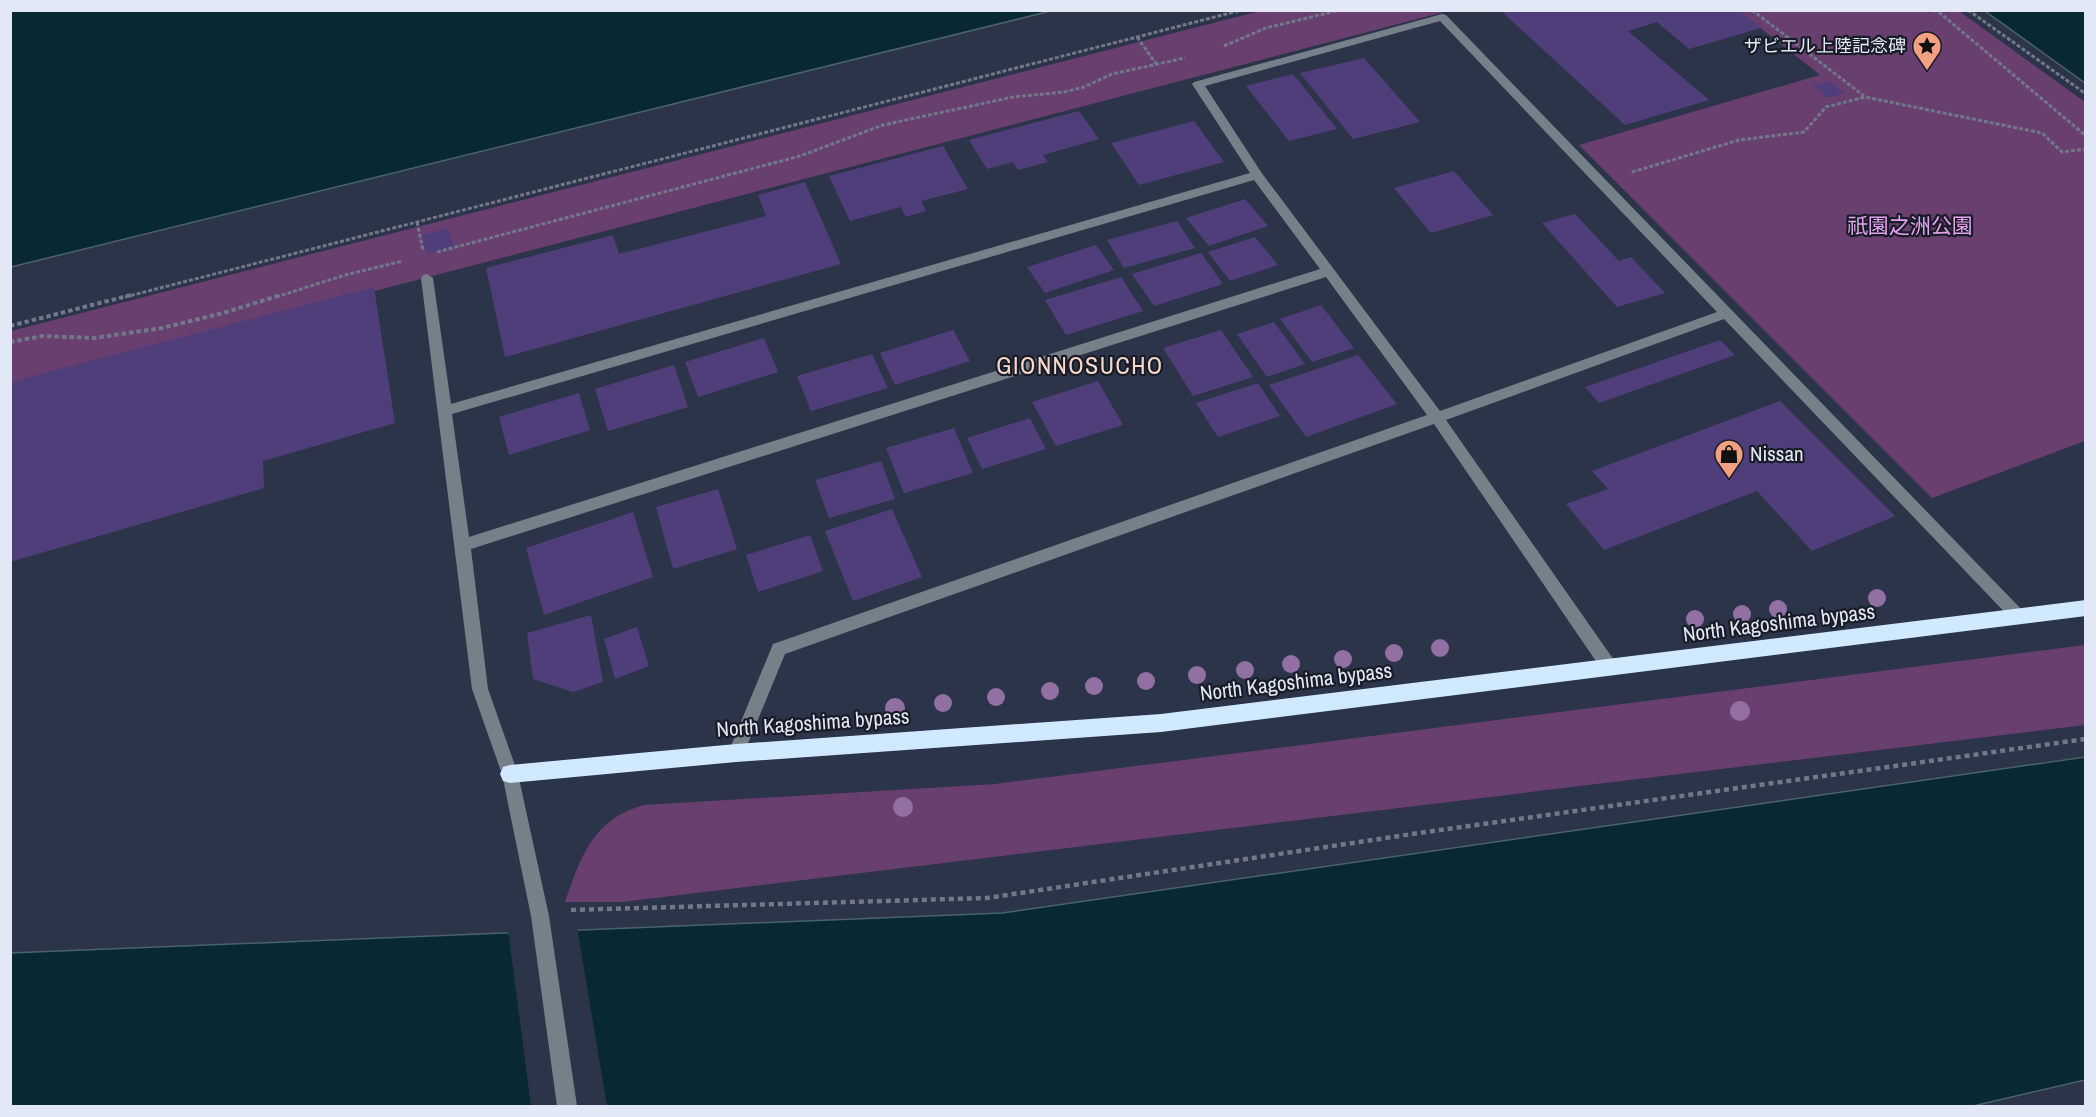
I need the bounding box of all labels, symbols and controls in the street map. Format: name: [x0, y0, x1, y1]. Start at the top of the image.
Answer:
place icon: ザビエル上陸記念碑: [1911, 30, 1943, 72]
place label: ザビエル上陸記念碑: [1744, 33, 1906, 58]
park label: 祇園之洲公園: [1847, 211, 1973, 240]
district label: GIONNOSUCHO: [996, 349, 1164, 381]
shop icon: Nissan: [1713, 438, 1745, 480]
place label: Nissan: [1750, 439, 1804, 468]
street label: North Kagoshima bypass: [1681, 596, 1877, 649]
street label: North Kagoshima bypass: [1198, 655, 1394, 708]
street label: North Kagoshima bypass: [716, 701, 910, 744]

